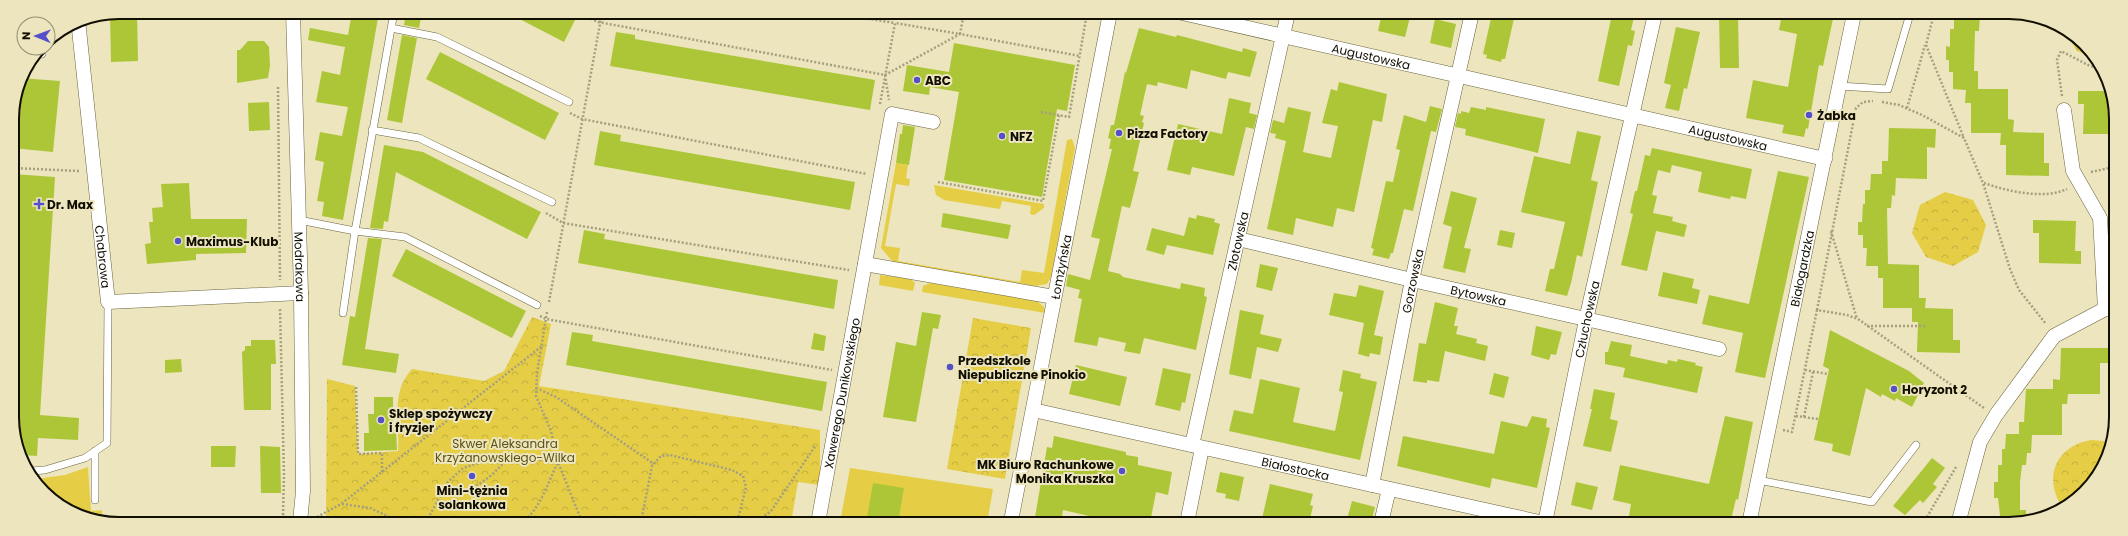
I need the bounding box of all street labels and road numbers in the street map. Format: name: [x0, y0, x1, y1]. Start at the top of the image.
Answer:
street label: Augustowska: [1330, 39, 1412, 73]
street label: Augustowska: [1687, 120, 1769, 154]
street label: Złotowska: [1223, 210, 1252, 272]
street label: Chabrowa: [91, 224, 115, 289]
street label: Białogardzka: [1785, 229, 1818, 308]
street label: Modrakowa: [291, 231, 310, 302]
street label: Łomżyńska: [1046, 233, 1075, 301]
street label: Gorzowska: [1397, 247, 1427, 314]
street label: Człuchowska: [1570, 279, 1603, 359]
street label: Bytowska: [1449, 280, 1508, 309]
street label: Xawerego Dunikowskiego: [820, 316, 864, 470]
street label: Białostocka: [1260, 452, 1331, 484]

